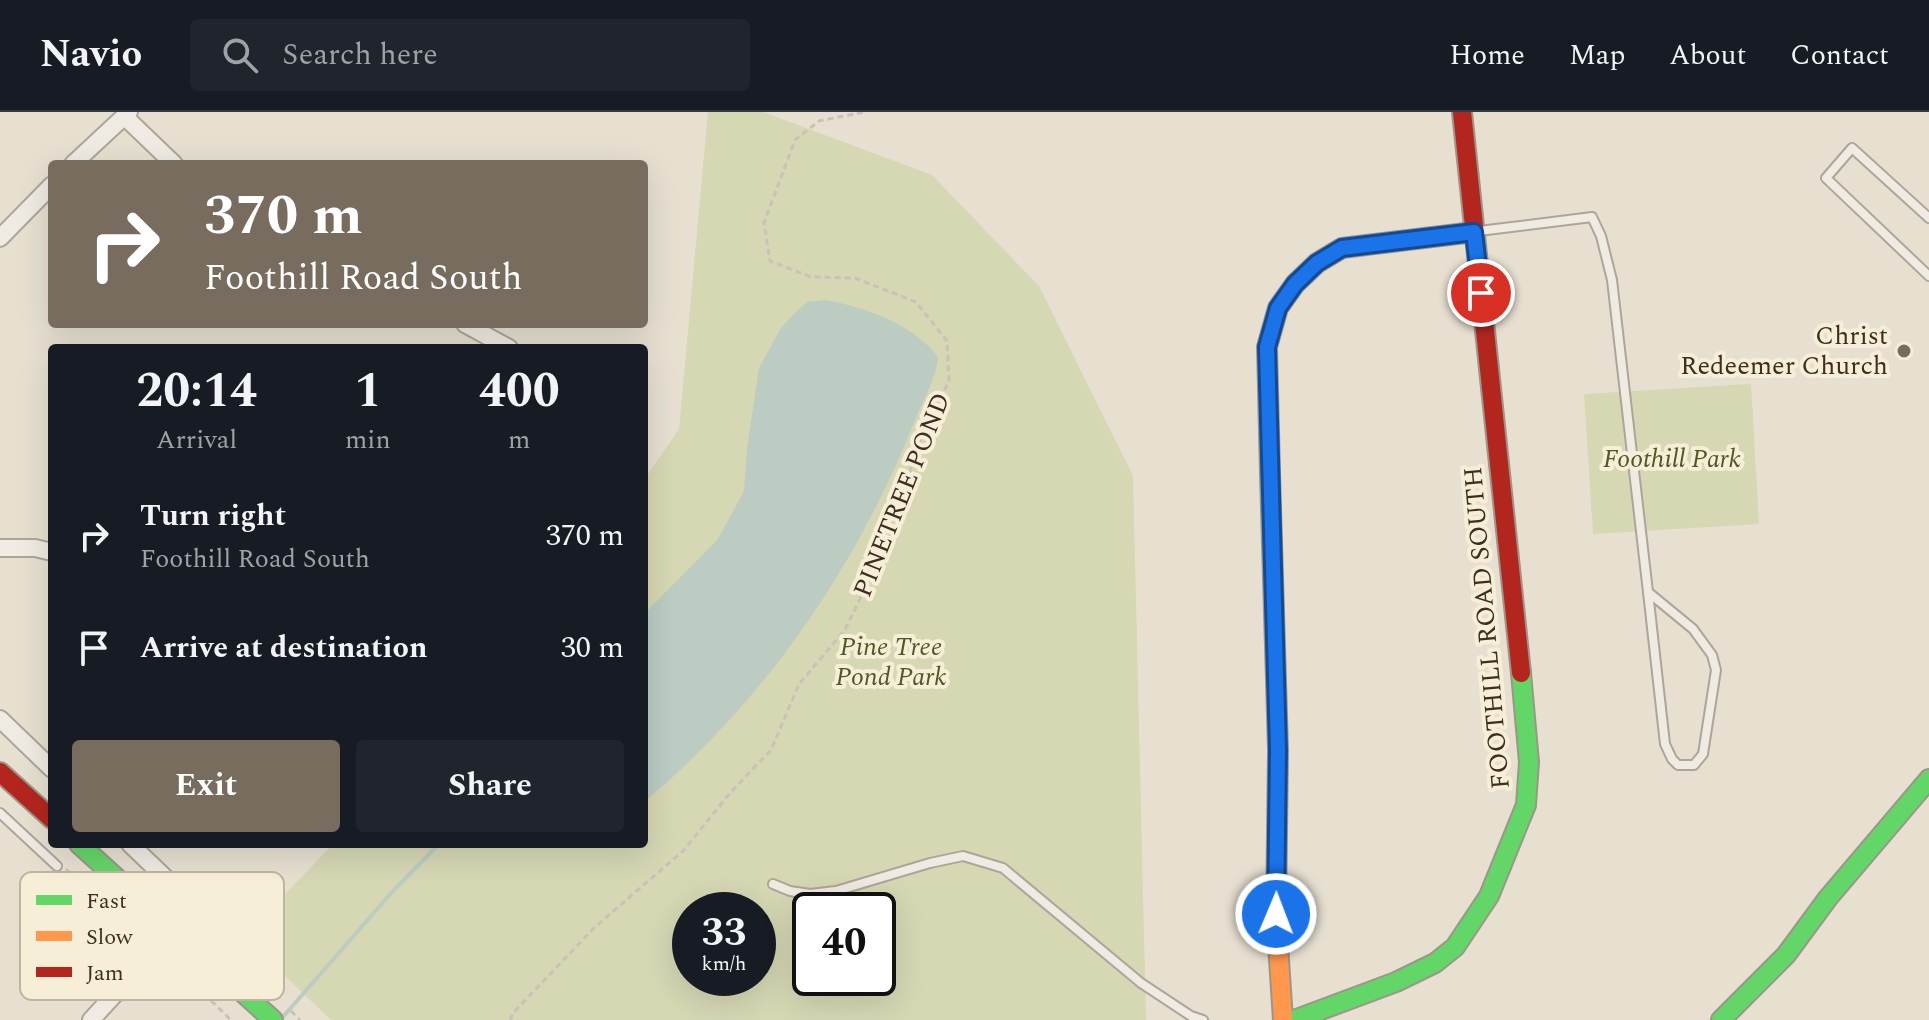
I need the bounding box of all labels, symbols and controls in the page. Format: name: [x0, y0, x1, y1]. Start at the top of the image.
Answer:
search box: [190, 19, 750, 91]
text: Navio: [40, 26, 142, 84]
text: Search here: [282, 32, 438, 78]
icon: search: [218, 33, 262, 77]
text: Home: [1449, 34, 1525, 77]
text: Map: [1569, 34, 1625, 77]
text: About: [1669, 34, 1746, 77]
text: Contact: [1790, 34, 1889, 77]
text: 370 m: [204, 174, 363, 259]
icon: right: [72, 192, 176, 296]
text: Foothill Road South: [204, 251, 522, 306]
pin: [1447, 259, 1515, 327]
icon: arrive: [1459, 271, 1503, 315]
place label: Christ Redeemer Church: [1680, 316, 1888, 386]
marker: Christ Redeemer Church: [1895, 342, 1913, 360]
text: 20:14: [136, 355, 257, 428]
text: 1: [354, 355, 381, 428]
text: 400: [479, 355, 560, 428]
street label: PINETREE POND: [843, 387, 961, 603]
text: Arrival: [156, 420, 237, 460]
text: min: [345, 420, 391, 460]
text: m: [508, 420, 530, 460]
park label: Foothill Park: [1603, 439, 1741, 479]
street label: FOOTHILL ROAD SOUTH: [1453, 465, 1521, 791]
text: Turn right: [140, 493, 286, 539]
text: 370 m: [546, 513, 624, 559]
icon: right: [72, 514, 116, 558]
text: Foothill Road South: [140, 539, 370, 579]
text: Arrive at destination: [140, 625, 427, 671]
text: 30 m: [561, 625, 624, 671]
icon: arrive: [72, 626, 116, 670]
park label: Pine Tree Pond Park: [836, 627, 946, 697]
button: Exit: [72, 740, 340, 832]
button: Share: [356, 740, 624, 832]
legend: [20, 872, 284, 1000]
position arrow: [1234, 872, 1318, 956]
text: Fast: [86, 885, 127, 918]
speed limit sign: 40: [792, 892, 896, 996]
text: 33: [702, 903, 746, 964]
text: Slow: [86, 921, 134, 954]
text: km/h: [702, 949, 747, 979]
text: Jam: [86, 957, 124, 990]

